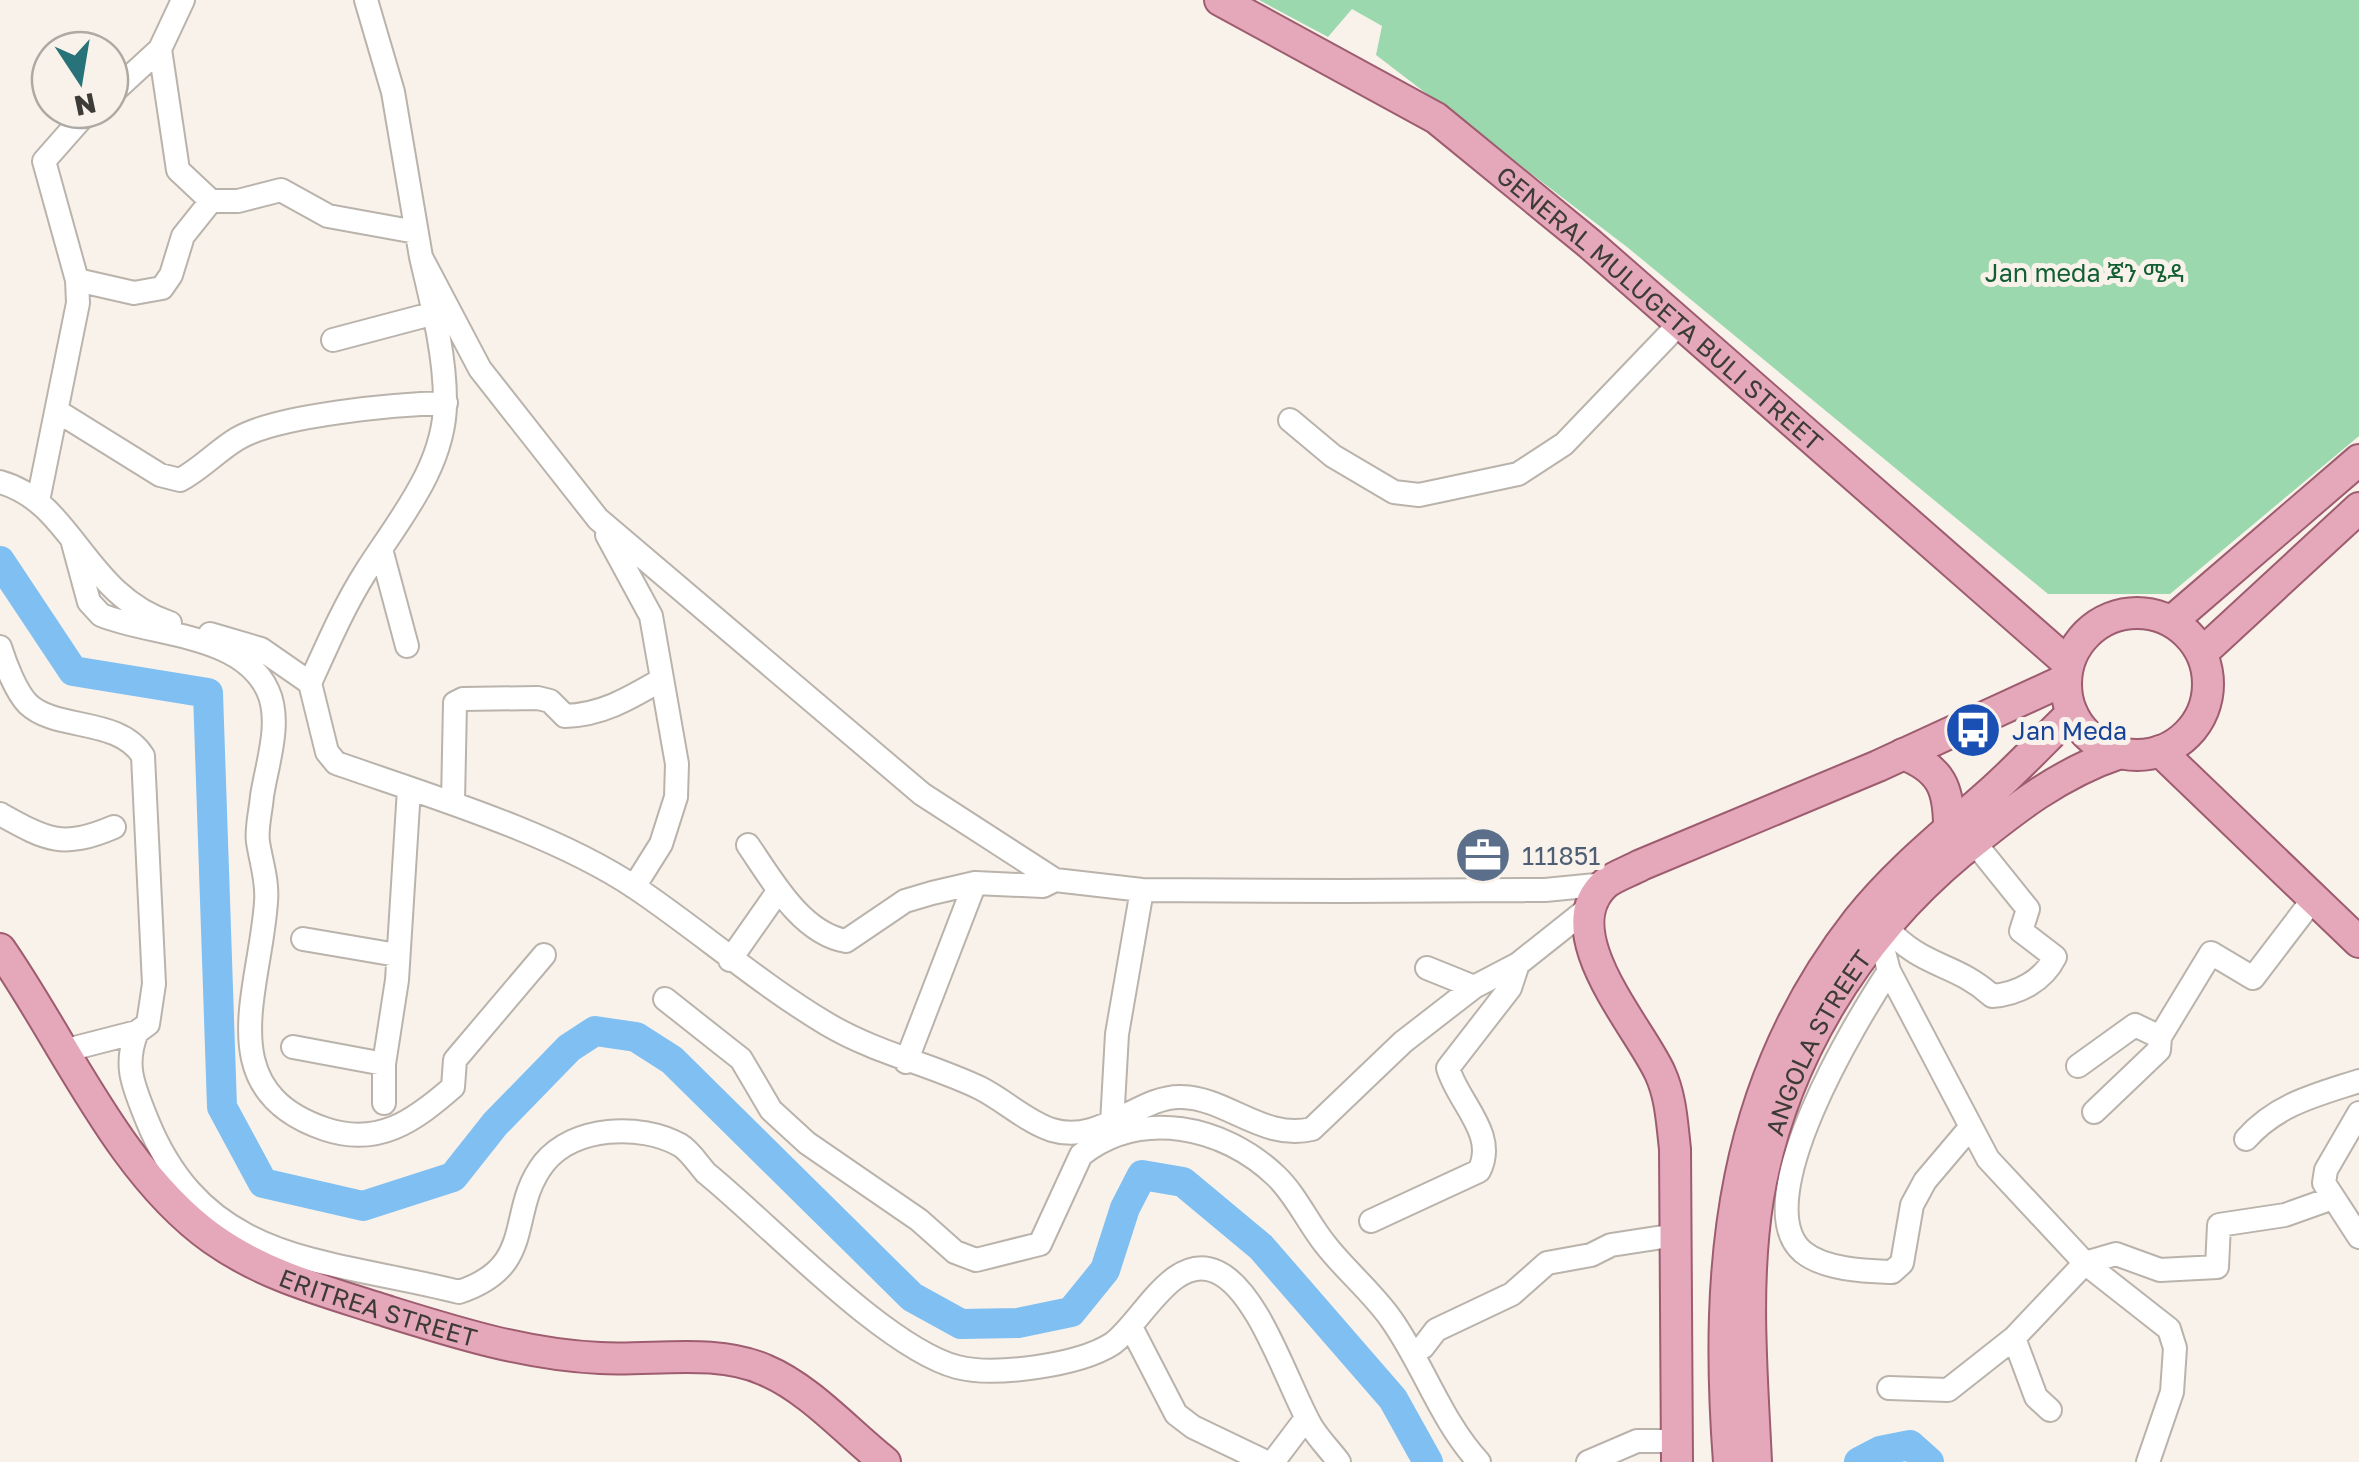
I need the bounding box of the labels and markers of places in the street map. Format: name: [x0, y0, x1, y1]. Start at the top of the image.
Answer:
bus stop icon: Jan Meda: [1943, 700, 2003, 760]
place label: Jan Meda: [2012, 715, 2127, 746]
office icon: 111851: [1453, 825, 1513, 885]
place label: 111851: [1522, 840, 1600, 871]

